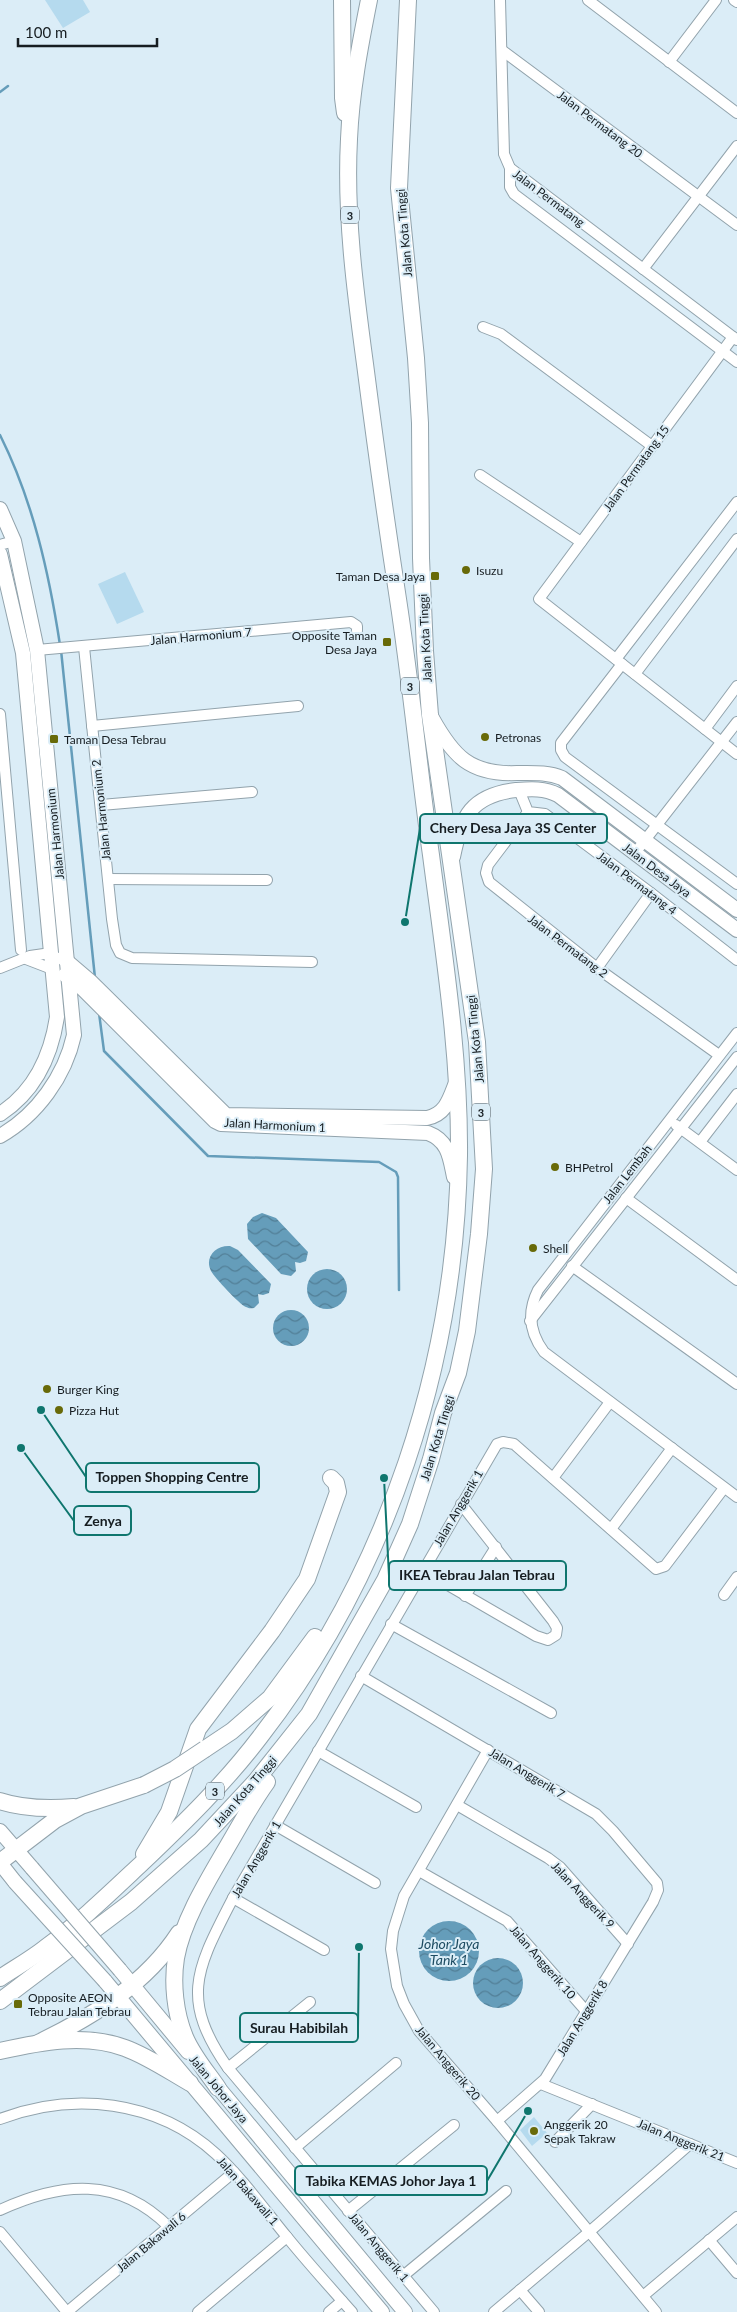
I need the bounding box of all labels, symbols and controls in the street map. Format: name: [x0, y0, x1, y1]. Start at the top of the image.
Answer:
scale bar: [18, 15, 156, 47]
text: 100 m: [25, 23, 67, 41]
street label: Jalan Permatang 20: [554, 87, 646, 161]
street label: Jalan Permatang: [510, 166, 588, 230]
street label: Jalan Kota Tinggi: [393, 188, 415, 278]
road number: 3: [341, 206, 359, 224]
street label: Jalan Permatang 15: [600, 422, 672, 514]
place label: Isuzu: [476, 563, 503, 578]
marker: Isuzu: [460, 564, 472, 576]
place label: Taman Desa Jaya: [336, 569, 425, 584]
marker: Taman Desa Jaya: [429, 570, 441, 582]
street label: Jalan Kota Tinggi: [415, 593, 435, 683]
street label: Jalan Harmonium 7: [150, 624, 252, 648]
place label: Opposite Taman Desa Jaya: [292, 628, 377, 657]
marker: Opposite Taman Desa Jaya: [381, 636, 393, 648]
road number: 3: [401, 678, 419, 694]
place label: Petronas: [495, 730, 541, 745]
marker: Petronas: [479, 731, 491, 743]
place label: Taman Desa Tebrau: [64, 732, 166, 747]
marker: Taman Desa Tebrau: [48, 733, 60, 745]
street label: Jalan Harmonium 2: [88, 759, 114, 861]
street label: Jalan Harmonium: [43, 788, 67, 880]
callout: Chery Desa Jaya 3S Center: [420, 814, 607, 843]
text: Chery Desa Jaya 3S Center: [430, 819, 597, 836]
street label: Jalan Desa Jaya: [620, 840, 694, 900]
street label: Jalan Permatang 4: [594, 848, 680, 918]
street label: Jalan Permatang 2: [525, 911, 611, 981]
street label: Jalan Kota Tinggi: [463, 994, 487, 1084]
road number: 3: [472, 1104, 490, 1120]
street label: Jalan Harmonium 1: [224, 1115, 326, 1135]
street label: Jalan Lembah: [599, 1142, 655, 1206]
place label: BHPetrol: [565, 1160, 613, 1175]
marker: BHPetrol: [549, 1161, 561, 1173]
place label: Shell: [543, 1241, 568, 1256]
marker: Shell: [527, 1242, 539, 1254]
place label: Burger King: [57, 1382, 119, 1397]
marker: Burger King: [41, 1383, 53, 1395]
street label: Jalan Kota Tinggi: [417, 1393, 457, 1483]
place label: Pizza Hut: [69, 1403, 120, 1418]
marker: Pizza Hut: [53, 1404, 65, 1416]
callout: Toppen Shopping Centre: [86, 1463, 259, 1492]
street label: Jalan Anggerik 1: [430, 1467, 486, 1549]
text: Toppen Shopping Centre: [95, 1468, 249, 1485]
callout: Zenya: [74, 1506, 131, 1535]
text: Zenya: [84, 1512, 122, 1529]
callout: IKEA Tebrau Jalan Tebrau: [389, 1561, 566, 1590]
text: IKEA Tebrau Jalan Tebrau: [399, 1566, 555, 1583]
street label: Jalan Anggerik 7: [486, 1744, 568, 1802]
street label: Jalan Kota Tinggi: [210, 1753, 280, 1829]
road number: 3: [206, 1782, 224, 1800]
street label: Jalan Anggerik 1: [228, 1818, 284, 1900]
street label: Jalan Anggerik 9: [548, 1858, 618, 1932]
street label: Jalan Anggerik 10: [507, 1922, 579, 2002]
water label: Johor Jaya Tank 1: [418, 1935, 479, 1968]
street label: Jalan Anggerik 8: [553, 1977, 611, 2059]
place label: Opposite AEON Tebrau Jalan Tebrau: [28, 1990, 131, 2019]
marker: Opposite AEON Tebrau Jalan Tebrau: [12, 1998, 24, 2010]
callout: Surau Habibilah: [240, 2013, 358, 2042]
text: Surau Habibilah: [250, 2019, 348, 2036]
street label: Jalan Anggerik 20: [412, 2023, 484, 2103]
street label: Jalan Johor Jaya: [186, 2052, 252, 2126]
street label: Jalan Anggerik 21: [635, 2116, 727, 2164]
place label: Anggerik 20 Sepak Takraw: [544, 2117, 616, 2146]
marker: Anggerik 20 Sepak Takraw: [528, 2125, 540, 2137]
street label: Jalan Bakawali 1: [214, 2154, 282, 2228]
callout: Tabika KEMAS Johor Jaya 1: [295, 2166, 487, 2195]
text: Tabika KEMAS Johor Jaya 1: [306, 2172, 476, 2189]
street label: Jalan Bakawali 6: [113, 2209, 189, 2275]
street label: Jalan Anggerik 1: [346, 2209, 412, 2285]

